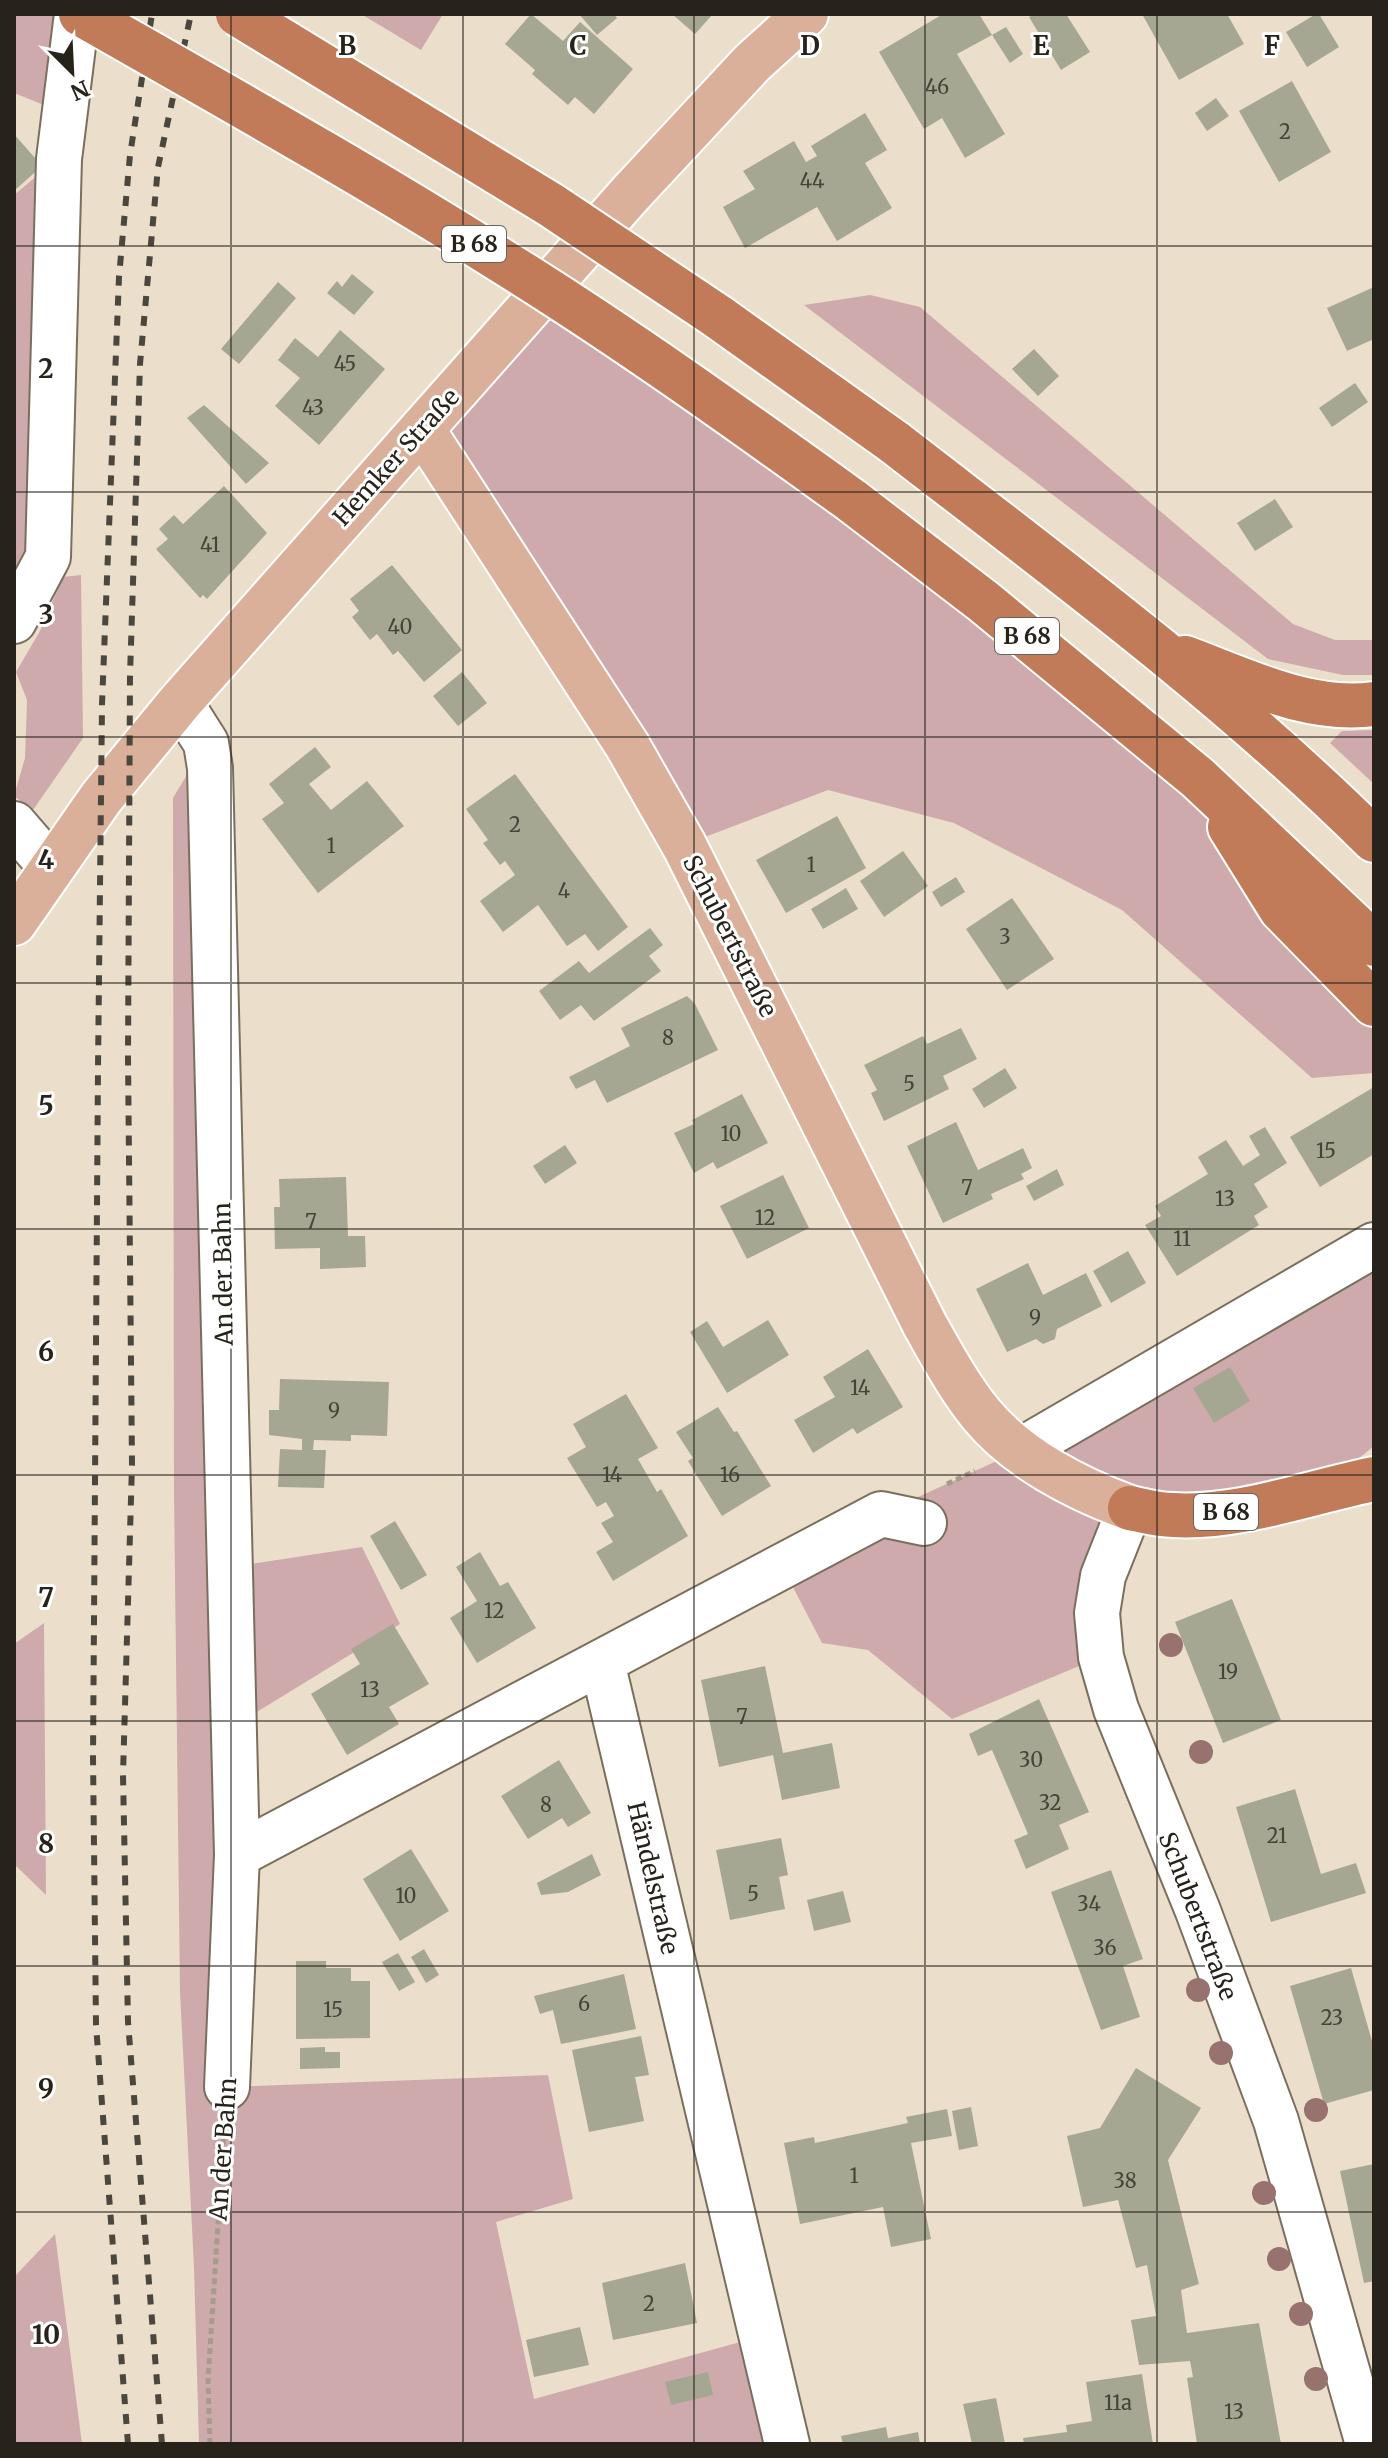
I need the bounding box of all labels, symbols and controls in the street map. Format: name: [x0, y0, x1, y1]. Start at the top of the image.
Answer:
text: B: [338, 29, 356, 62]
text: C: [569, 29, 587, 62]
text: D: [800, 29, 820, 62]
text: E: [1033, 29, 1050, 62]
text: F: [1264, 29, 1280, 62]
north arrow: [32, 32, 112, 112]
text: N: [66, 74, 94, 107]
house number: 46: [925, 74, 949, 99]
house number: 2: [1279, 119, 1291, 144]
house number: 44: [800, 168, 824, 193]
road number: B 68: [442, 226, 506, 262]
house number: 45: [334, 351, 356, 376]
text: 2: [38, 352, 54, 385]
street label: Hemker Straße: [326, 382, 466, 532]
house number: 43: [302, 395, 324, 420]
house number: 41: [200, 532, 220, 557]
text: 3: [39, 598, 53, 631]
house number: 40: [388, 614, 412, 639]
road number: B 68: [995, 618, 1059, 654]
house number: 2: [509, 812, 521, 837]
house number: 1: [326, 833, 336, 858]
text: 4: [38, 843, 55, 876]
street label: Schubertstraße: [676, 850, 784, 1022]
house number: 1: [806, 852, 816, 877]
house number: 4: [558, 878, 570, 903]
house number: 3: [999, 924, 1011, 949]
house number: 8: [662, 1025, 674, 1050]
house number: 5: [903, 1071, 915, 1096]
text: 5: [38, 1089, 54, 1122]
house number: 10: [720, 1121, 742, 1146]
house number: 15: [1316, 1138, 1336, 1163]
house number: 7: [961, 1175, 973, 1200]
house number: 13: [1215, 1186, 1235, 1211]
street label: An der Bahn: [206, 1202, 240, 1347]
house number: 12: [755, 1205, 775, 1230]
house number: 7: [305, 1209, 317, 1234]
house number: 11: [1173, 1226, 1191, 1251]
house number: 9: [1029, 1305, 1041, 1330]
text: 6: [38, 1335, 54, 1368]
house number: 14: [850, 1375, 870, 1400]
house number: 9: [328, 1398, 340, 1423]
house number: 14: [602, 1462, 622, 1487]
house number: 16: [720, 1462, 740, 1487]
road number: B 68: [1194, 1494, 1258, 1530]
text: 7: [38, 1581, 54, 1614]
house number: 12: [484, 1598, 504, 1623]
house number: 19: [1218, 1659, 1238, 1684]
house number: 13: [360, 1677, 380, 1702]
house number: 7: [736, 1704, 748, 1729]
house number: 30: [1019, 1747, 1043, 1772]
house number: 32: [1039, 1790, 1061, 1815]
house number: 8: [540, 1792, 552, 1817]
street label: Händelstraße: [620, 1799, 686, 1957]
house number: 21: [1267, 1823, 1287, 1848]
text: 8: [38, 1827, 54, 1860]
street label: Schubertstraße: [1152, 1828, 1244, 2004]
house number: 5: [747, 1881, 759, 1906]
house number: 10: [395, 1883, 417, 1908]
house number: 34: [1077, 1891, 1101, 1916]
house number: 36: [1093, 1935, 1117, 1960]
house number: 6: [578, 1991, 590, 2016]
house number: 15: [323, 1997, 343, 2022]
house number: 23: [1321, 2005, 1343, 2030]
text: 9: [38, 2072, 54, 2105]
street label: An der Bahn: [202, 2076, 243, 2223]
house number: 1: [849, 2163, 859, 2188]
house number: 38: [1113, 2168, 1137, 2193]
house number: 2: [643, 2291, 655, 2316]
text: 10: [32, 2318, 60, 2351]
house number: 11a: [1104, 2390, 1132, 2415]
house number: 13: [1224, 2399, 1244, 2424]

